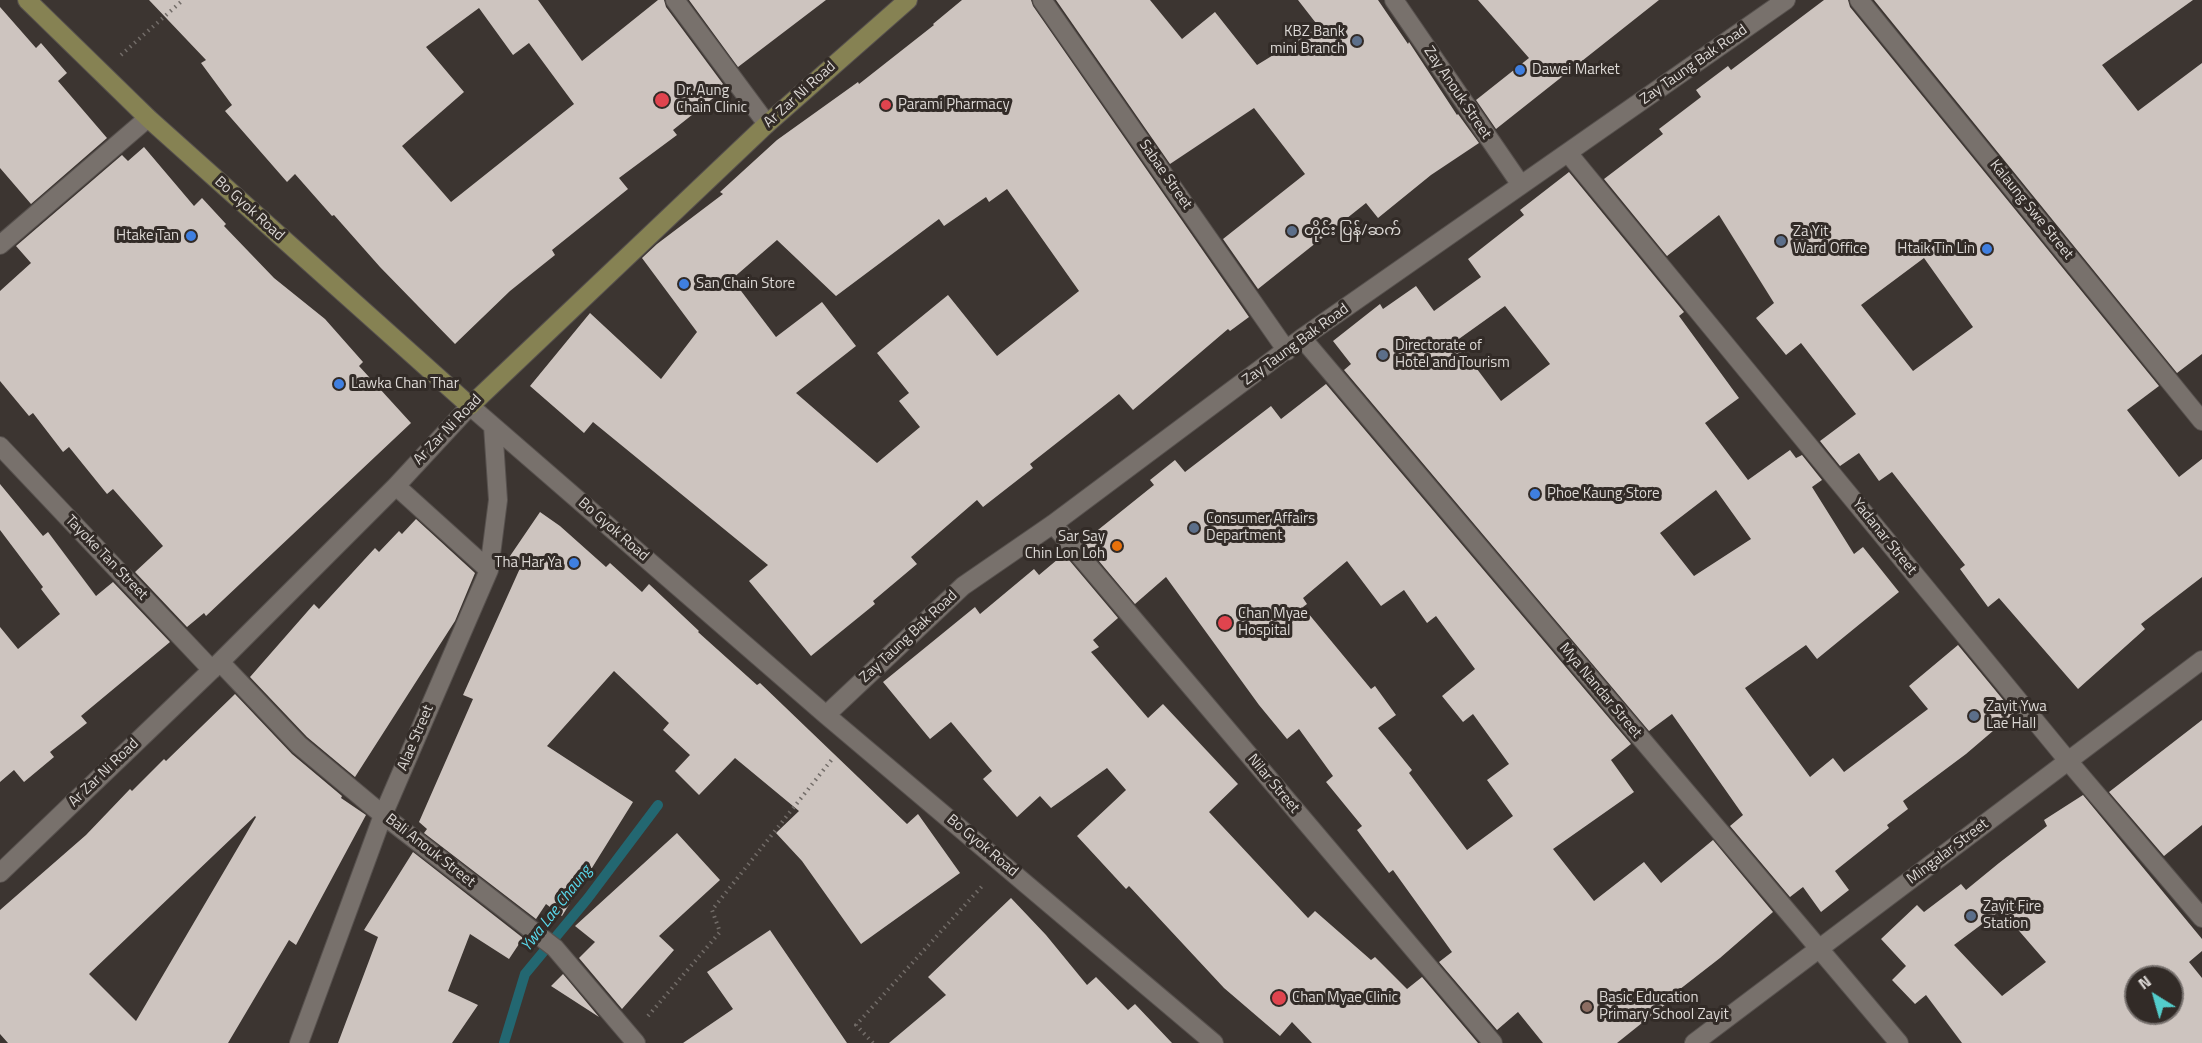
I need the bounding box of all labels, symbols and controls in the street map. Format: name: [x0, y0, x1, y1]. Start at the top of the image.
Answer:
street label: Zay Taung Bak Road: [1637, 21, 1751, 109]
place label: KBZ Bank mini Branch: [1270, 23, 1345, 58]
marker: KBZ Bank mini Branch: [1350, 34, 1364, 48]
street label: Zay Anouk Street: [1419, 43, 1495, 143]
street label: Ar Zar Ni Road: [760, 58, 840, 132]
place label: Dawei Market: [1532, 61, 1620, 79]
marker: Dawei Market: [1513, 63, 1527, 77]
place label: Dr. Aung Chain Clinic: [676, 82, 747, 117]
marker: Dr. Aung Chain Clinic: [653, 91, 671, 109]
place label: Parami Pharmacy: [898, 96, 1010, 114]
marker: Parami Pharmacy: [879, 98, 893, 112]
street label: Sabae Street: [1135, 137, 1195, 213]
street label: Kalaung Swe Street: [1985, 157, 2077, 263]
street label: Bo Gyok Road: [210, 173, 288, 245]
place label: တိုင်း ပြန်/ဆက်: [1304, 222, 1401, 240]
place label: Za Yit Ward Office: [1793, 223, 1867, 258]
marker: တိုင်း ပြန်/ဆက်: [1285, 224, 1299, 238]
place label: Htake Tan: [116, 227, 179, 245]
marker: Htake Tan: [184, 229, 198, 243]
marker: Za Yit Ward Office: [1774, 234, 1788, 248]
place label: Htaik Tin Lin: [1897, 240, 1975, 258]
marker: Htaik Tin Lin: [1980, 242, 1994, 256]
place label: San Chain Store: [696, 275, 795, 293]
marker: San Chain Store: [677, 277, 691, 291]
street label: Zay Taung Bak Road: [1239, 300, 1353, 390]
place label: Directorate of Hotel and Tourism: [1395, 337, 1510, 372]
marker: Directorate of Hotel and Tourism: [1376, 348, 1390, 362]
place label: Lawka Chan Thar: [351, 375, 459, 393]
marker: Lawka Chan Thar: [332, 377, 346, 391]
street label: Ar Zar Ni Road: [410, 391, 486, 469]
place label: Phoe Kaung Store: [1547, 485, 1660, 503]
marker: Phoe Kaung Store: [1528, 487, 1542, 501]
street label: Bo Gyok Road: [574, 494, 652, 566]
street label: Yadanar Street: [1848, 495, 1920, 579]
place label: Consumer Affairs Department: [1206, 510, 1315, 545]
street label: Tayoke Tan Street: [61, 512, 151, 604]
marker: Consumer Affairs Department: [1187, 521, 1201, 535]
place label: Sar Say Chin Lon Loh: [1025, 528, 1105, 563]
marker: Sar Say Chin Lon Loh: [1110, 539, 1124, 553]
place label: Tha Har Ya: [495, 554, 562, 572]
marker: Tha Har Ya: [567, 556, 581, 570]
street label: Zay Taung Bak Road: [856, 587, 962, 687]
place label: Chan Myae Hospital: [1238, 605, 1308, 640]
marker: Chan Myae Hospital: [1216, 614, 1234, 632]
street label: Mya Nandar Street: [1555, 640, 1645, 742]
place label: Zayit Ywa Lae Hall: [1986, 698, 2047, 733]
street label: Alae Street: [394, 703, 438, 773]
marker: Zayit Ywa Lae Hall: [1967, 709, 1981, 723]
street label: Ar Zar Ni Road: [65, 735, 143, 811]
street label: Nilar Street: [1243, 751, 1303, 817]
street label: Bali Anouk Street: [382, 810, 478, 892]
street label: Bo Gyok Road: [943, 811, 1021, 881]
street label: Mingalar Street: [1904, 816, 1992, 888]
water label: Ywa Lae Chaung: [518, 862, 596, 956]
place label: Zayit Fire Station: [1983, 898, 2041, 933]
marker: Zayit Fire Station: [1964, 909, 1978, 923]
north arrow: [2124, 965, 2184, 1025]
text: N: [2133, 969, 2156, 995]
marker: Chan Myae Clinic: [1270, 989, 1288, 1007]
place label: Chan Myae Clinic: [1292, 989, 1398, 1007]
place label: Basic Education Primary School Zayit: [1599, 989, 1729, 1024]
marker: Basic Education Primary School Zayit: [1580, 1000, 1594, 1014]

